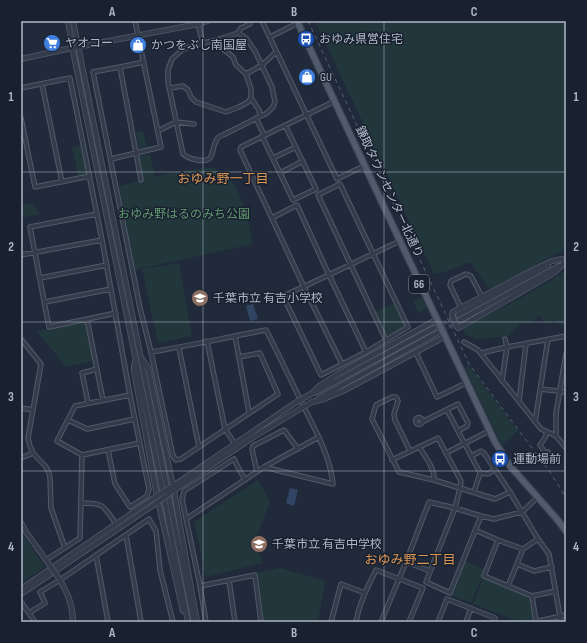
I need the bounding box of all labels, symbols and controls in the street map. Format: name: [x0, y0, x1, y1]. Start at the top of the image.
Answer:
text: A: [108, 4, 116, 20]
text: B: [291, 4, 297, 20]
text: C: [471, 4, 478, 20]
bus stop icon: おゆみ県営住宅: [296, 29, 316, 49]
place label: おゆみ県営住宅: [319, 32, 403, 47]
supermarket icon: ヤオコー: [42, 33, 62, 53]
shop icon: かつをぶし南国屋: [128, 35, 148, 55]
place label: ヤオコー: [65, 36, 113, 51]
place label: かつをぶし南国屋: [151, 38, 247, 53]
shop icon: GU: [297, 67, 317, 87]
place label: GU: [320, 70, 332, 85]
text: 1: [8, 89, 14, 105]
text: 1: [573, 89, 579, 105]
street label: 鎌取タウンセンター北通り: [352, 124, 426, 260]
district label: おゆみ野一丁目: [177, 171, 269, 187]
park label: おゆみ野はるのみち公園: [118, 207, 250, 222]
text: 2: [8, 239, 14, 255]
text: 2: [573, 239, 579, 255]
road number: 66: [409, 275, 429, 293]
school or university icon: 千葉市立 有吉小学校: [190, 288, 210, 308]
place label: 千葉市立 有吉小学校: [213, 291, 323, 306]
text: 3: [8, 389, 14, 405]
text: 3: [573, 389, 579, 405]
bus stop icon: 運動場前: [490, 449, 510, 469]
place label: 運動場前: [513, 452, 561, 467]
school or university icon: 千葉市立 有吉中学校: [249, 534, 269, 554]
place label: 千葉市立 有吉中学校: [272, 537, 382, 552]
text: 4: [8, 539, 14, 555]
text: 4: [573, 539, 579, 555]
district label: おゆみ野二丁目: [364, 552, 456, 568]
text: A: [108, 625, 116, 641]
text: B: [291, 625, 297, 641]
text: C: [471, 625, 478, 641]

